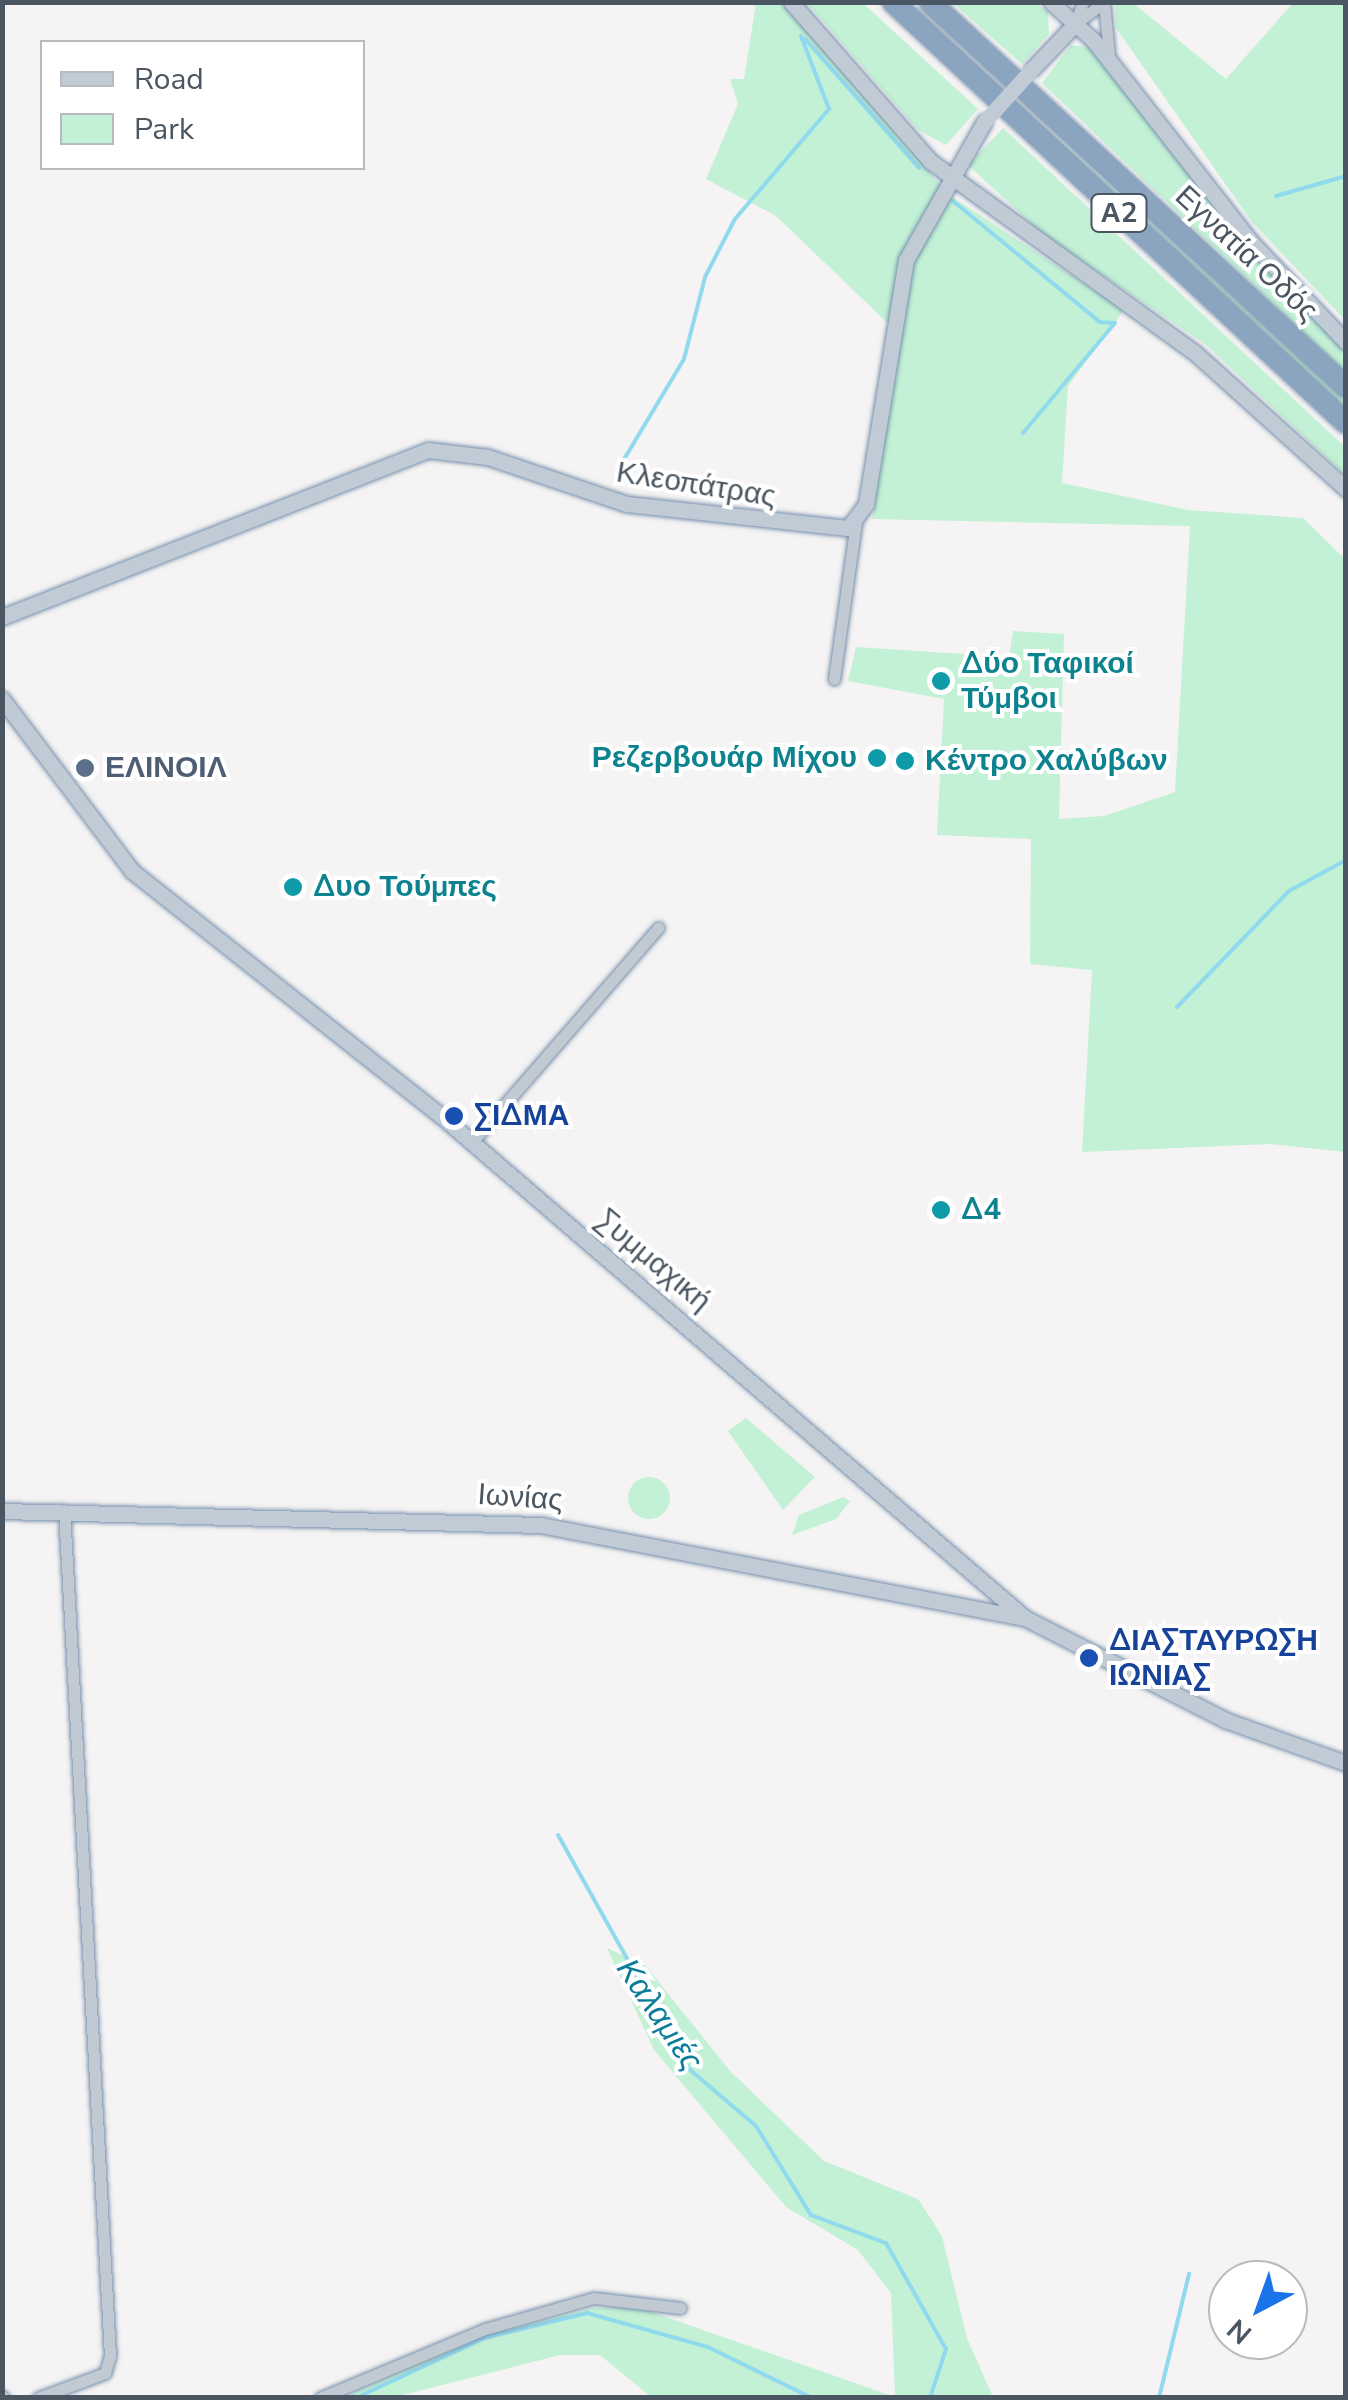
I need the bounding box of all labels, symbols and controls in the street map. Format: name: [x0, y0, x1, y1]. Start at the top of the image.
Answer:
legend: [40, 40, 365, 170]
text: Road: [134, 59, 204, 100]
text: Park: [134, 109, 194, 150]
street label: Εγνατία Οδός: [1167, 179, 1325, 329]
road number: Α2: [1089, 190, 1149, 236]
street label: Κλεοπάτρας: [614, 455, 778, 515]
place label: Δύο Ταφικοί Τύμβοι: [961, 646, 1134, 716]
marker: Δύο Ταφικοί Τύμβοι: [930, 670, 952, 692]
place label: Ρεζερβουάρ Μίχου: [592, 740, 857, 776]
place label: Κέντρο Χαλύβων: [925, 743, 1168, 779]
marker: Ρεζερβουάρ Μίχου: [866, 747, 888, 769]
place label: ΕΛΙΝΟΙΛ: [105, 750, 227, 786]
marker: Κέντρο Χαλύβων: [894, 750, 916, 772]
marker: ΕΛΙΝΟΙΛ: [74, 757, 96, 779]
place label: Δυο Τούμπες: [313, 869, 497, 905]
marker: Δυο Τούμπες: [282, 876, 304, 898]
place label: ΣΙΔΜΑ: [474, 1098, 569, 1134]
marker: ΣΙΔΜΑ: [443, 1105, 465, 1127]
place label: Δ4: [961, 1192, 1001, 1228]
marker: Δ4: [930, 1199, 952, 1221]
street label: Συμμαχική: [588, 1202, 718, 1320]
street label: Ιωνίας: [476, 1477, 564, 1519]
place label: ΔΙΑΣΤΑΥΡΩΣΗ ΙΩΝΙΑΣ: [1109, 1623, 1318, 1694]
marker: ΔΙΑΣΤΑΥΡΩΣΗ ΙΩΝΙΑΣ: [1078, 1647, 1100, 1669]
water label: Καλαμιές: [608, 1952, 710, 2078]
north arrow: [1208, 2260, 1308, 2360]
text: N: [1219, 2310, 1260, 2352]

